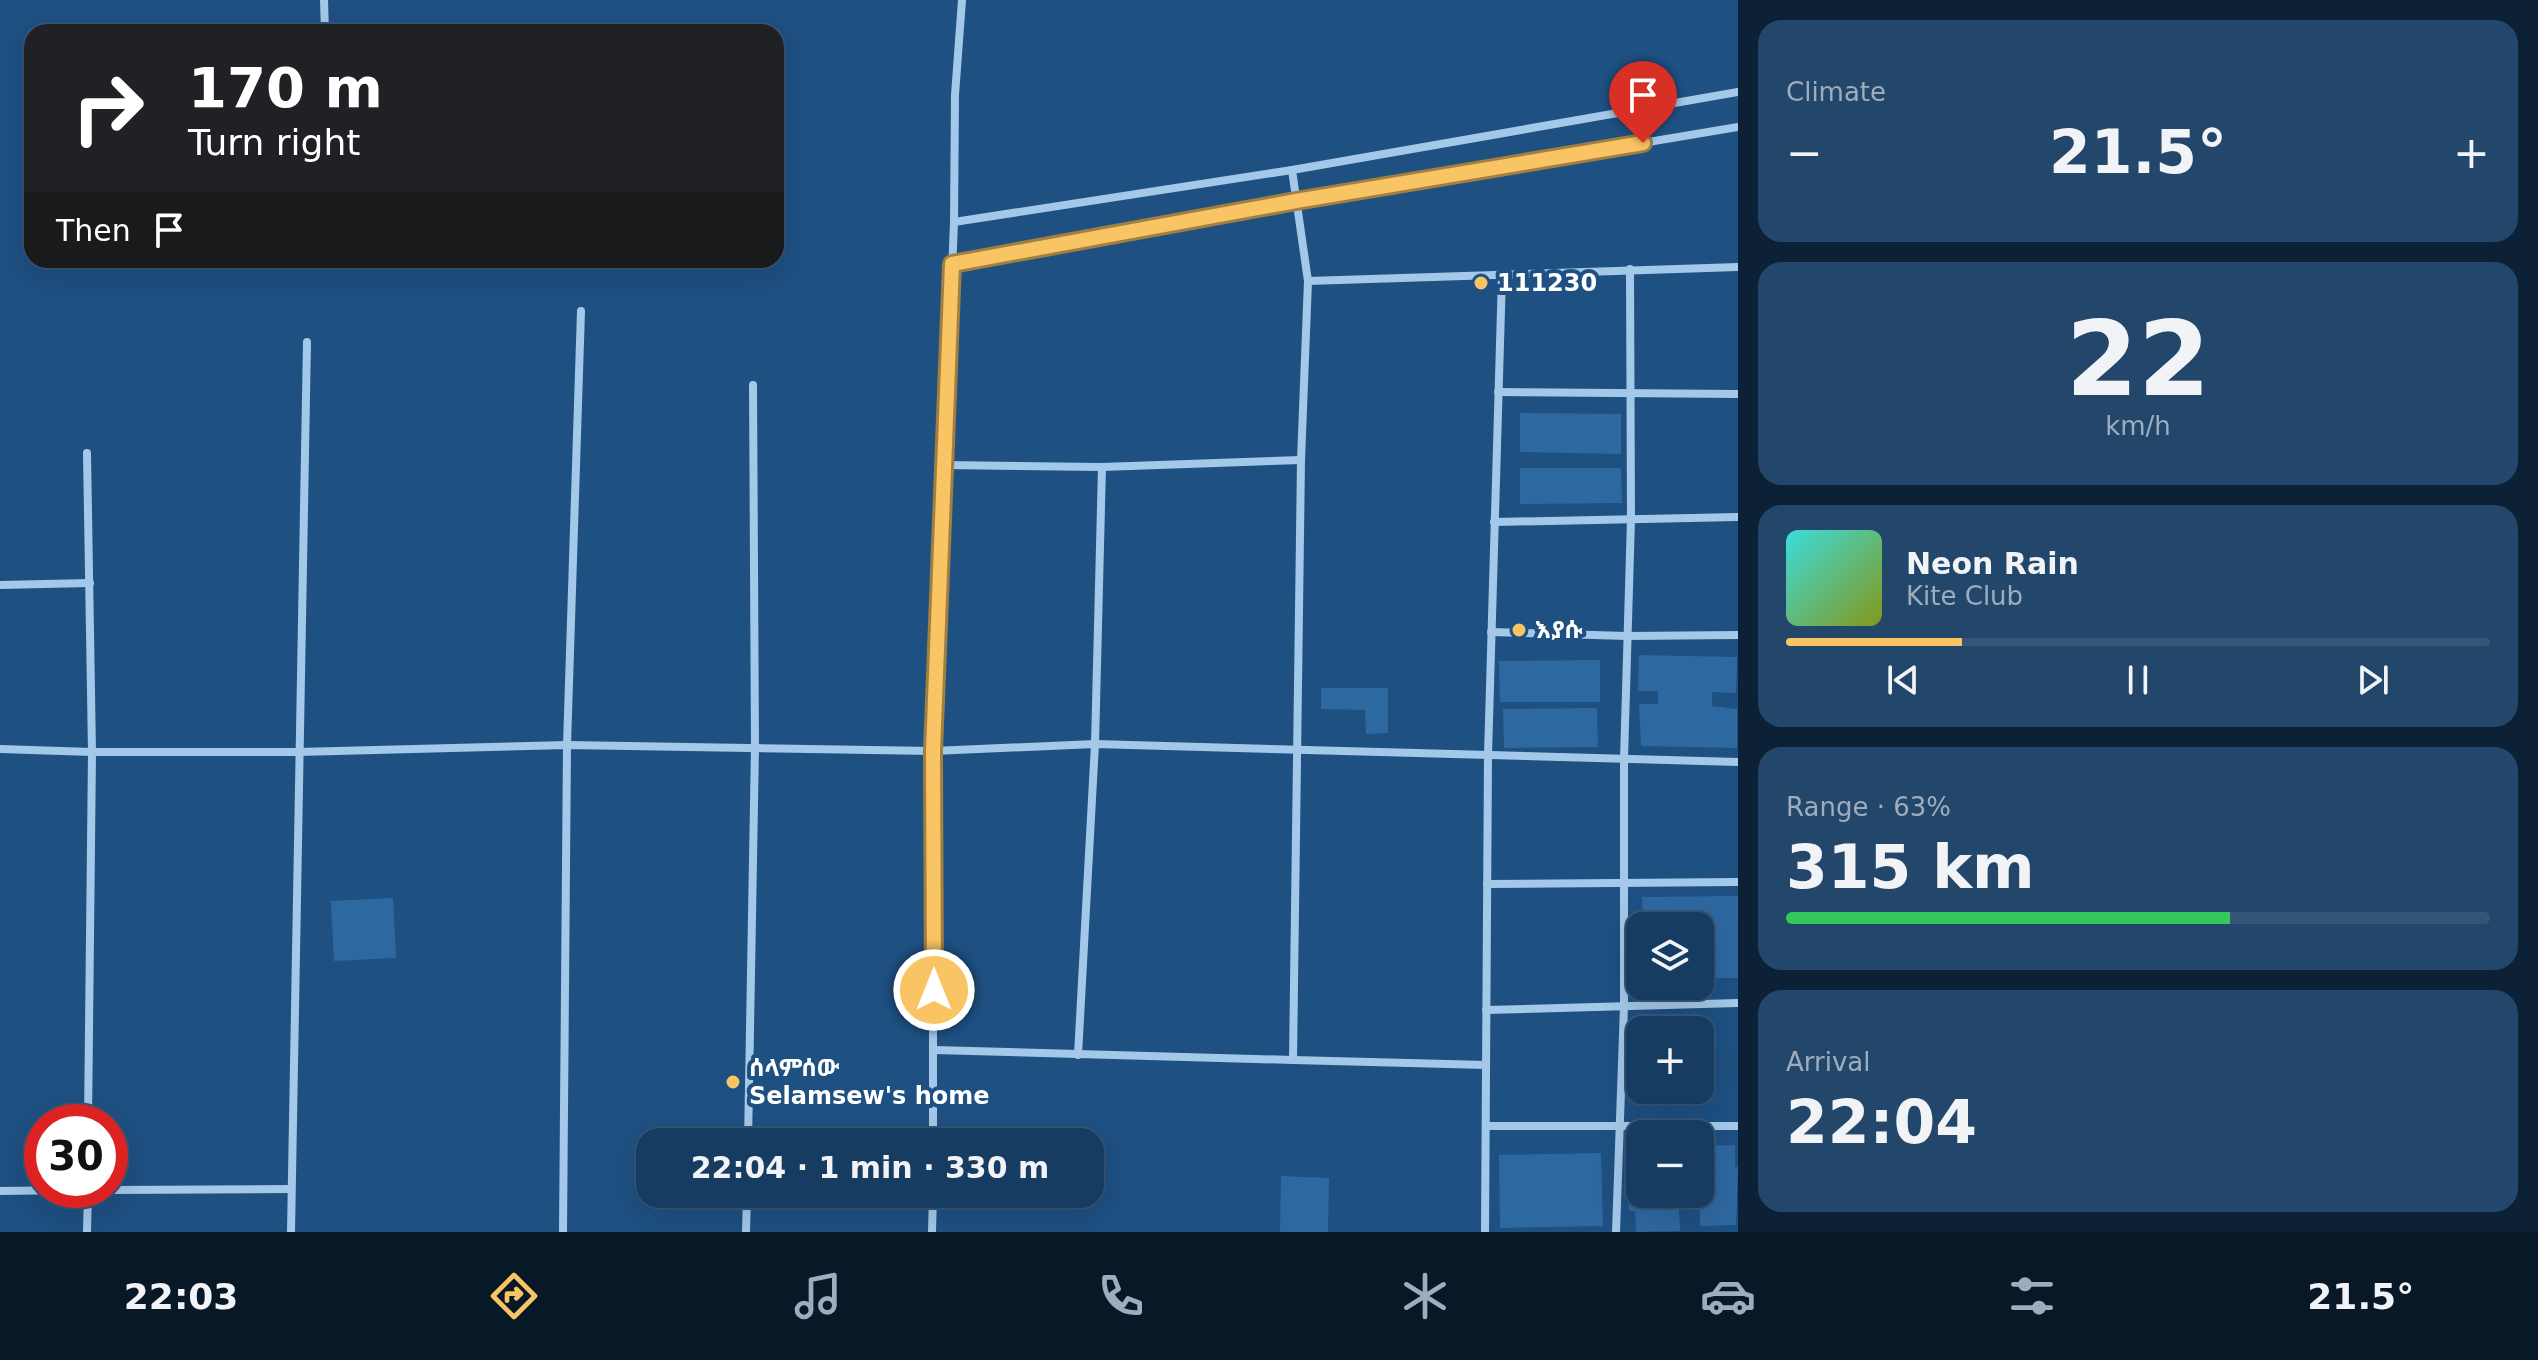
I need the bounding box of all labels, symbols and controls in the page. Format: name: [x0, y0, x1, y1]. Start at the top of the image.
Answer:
text: 170 m: [188, 55, 383, 120]
icon: right: [56, 56, 160, 160]
pin: [1609, 61, 1677, 143]
icon: arrive: [1621, 73, 1665, 117]
text: Climate: [1786, 77, 1886, 107]
text: 21.5°: [2049, 117, 2227, 187]
text: Turn right: [188, 122, 360, 163]
text: −: [1786, 127, 1823, 178]
text: +: [2453, 127, 2490, 178]
icon: arrive: [147, 208, 191, 252]
text: Then: [56, 213, 131, 248]
place label: 111230: [1497, 269, 1597, 297]
marker: 111230: [1472, 274, 1490, 292]
text: 22: [2066, 298, 2210, 420]
text: km/h: [2105, 411, 2171, 441]
text: Neon Rain: [1906, 546, 2079, 581]
text: Kite Club: [1906, 581, 2023, 611]
place label: እያሱ: [1535, 616, 1583, 644]
marker: እያሱ: [1510, 621, 1528, 639]
icon: previous: [1881, 658, 1925, 702]
icon: pause: [2116, 658, 2160, 702]
icon: next: [2351, 658, 2395, 702]
text: Range · 63%: [1786, 792, 1951, 822]
text: 315 km: [1786, 832, 2035, 902]
map controls: [1626, 912, 1714, 1208]
button: layers: [1626, 912, 1714, 1000]
position arrow: [892, 948, 976, 1032]
button: +: [1626, 1016, 1714, 1104]
text: Arrival: [1786, 1047, 1870, 1077]
place label: ሰላምሰው Selamsew's home: [749, 1054, 990, 1110]
marker: ሰላምሰው Selamsew's home: [724, 1073, 742, 1091]
text: 22:04: [1786, 1087, 1977, 1157]
speed limit sign: 30: [24, 1104, 128, 1208]
button: −: [1626, 1120, 1714, 1208]
text: 22:04 · 1 min · 330 m: [691, 1150, 1049, 1185]
icon: directions: [486, 1268, 542, 1324]
icon: music: [790, 1268, 846, 1324]
icon: phone: [1093, 1268, 1149, 1324]
icon: climate: [1397, 1268, 1453, 1324]
icon: car: [1700, 1268, 1756, 1324]
icon: filters: [2004, 1268, 2060, 1324]
text: 22:03: [124, 1276, 238, 1317]
text: 21.5°: [2307, 1276, 2414, 1317]

